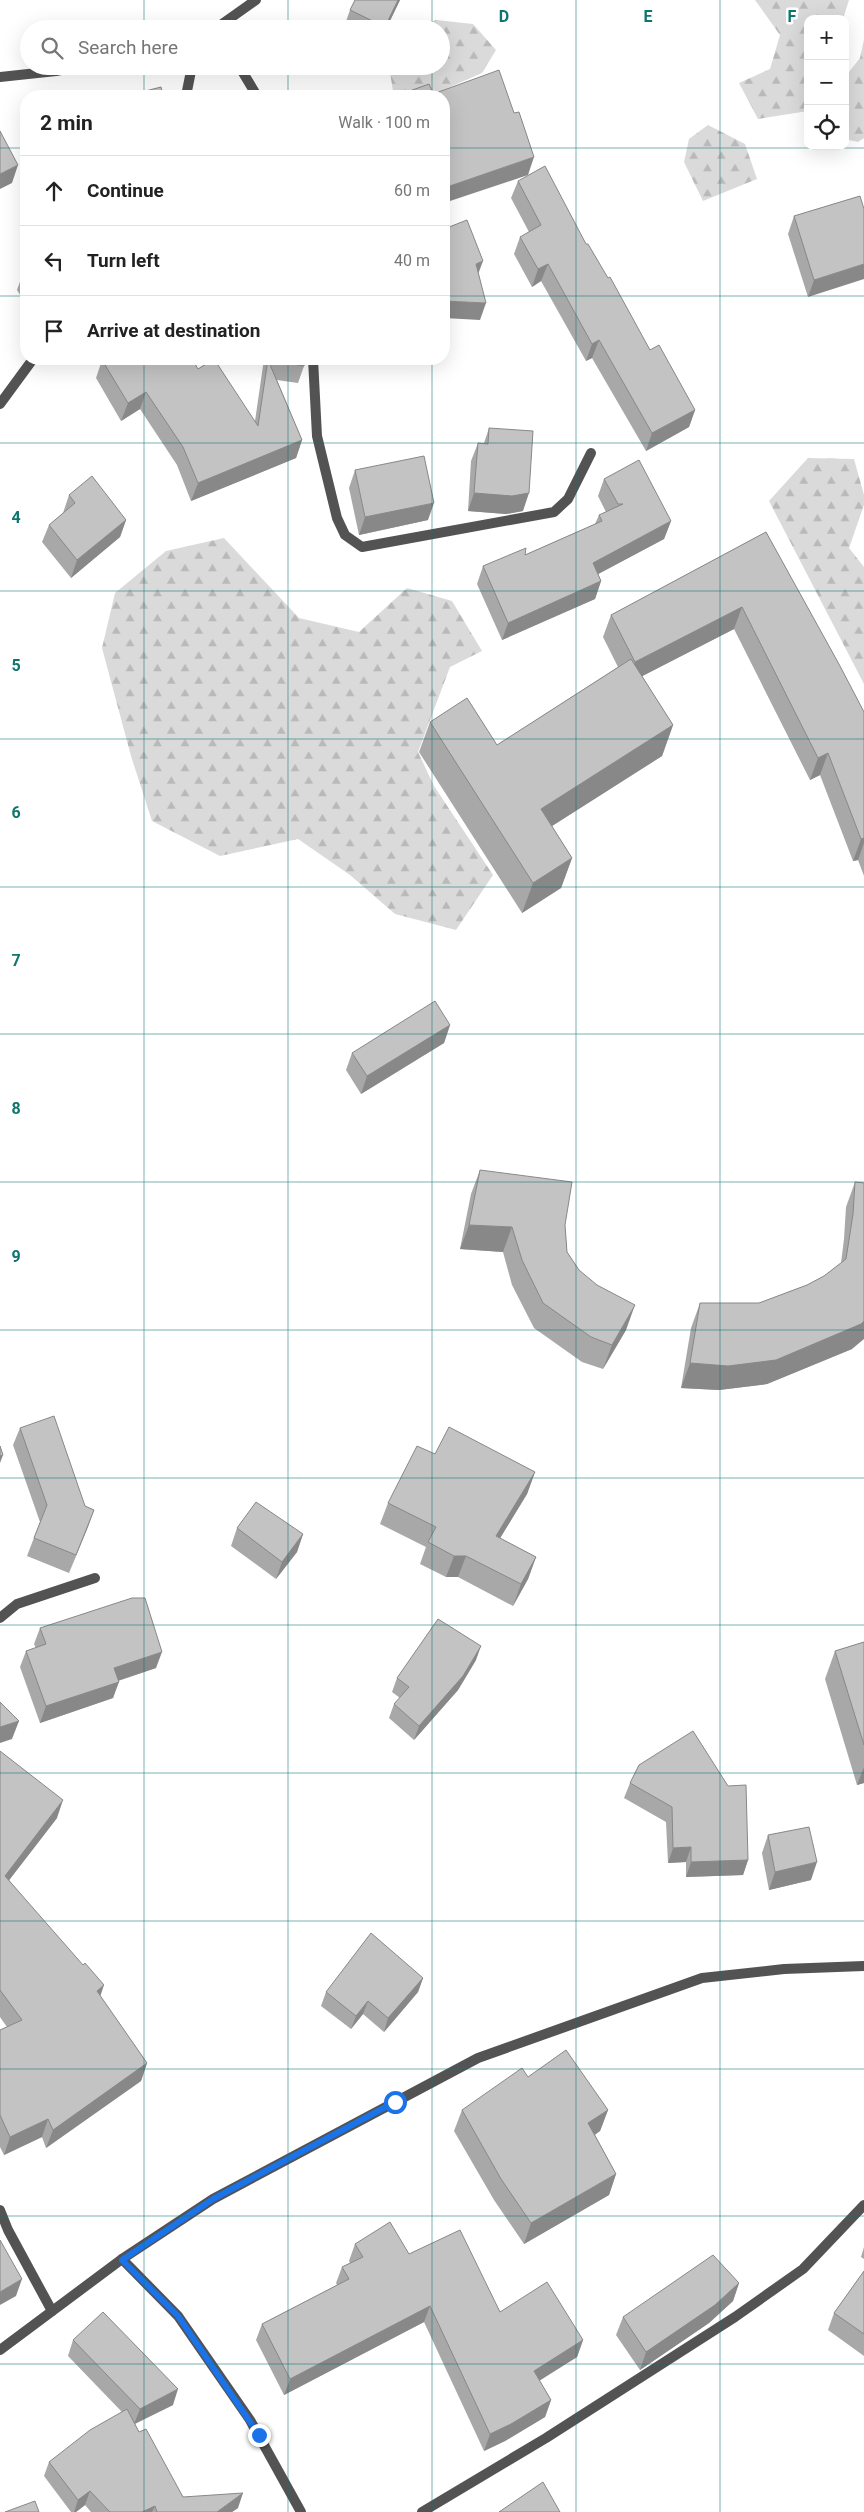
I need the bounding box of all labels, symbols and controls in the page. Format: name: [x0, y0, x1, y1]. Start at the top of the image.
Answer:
text: D: [499, 7, 509, 26]
text: E: [644, 7, 653, 26]
text: F: [788, 7, 797, 26]
map controls: [804, 15, 849, 150]
button: +: [804, 15, 849, 60]
search box: [20, 20, 450, 75]
icon: search: [38, 34, 66, 62]
text: Search here: [78, 36, 178, 59]
button: −: [804, 60, 849, 105]
button: locate: [804, 105, 849, 150]
text: 2 min: [40, 111, 93, 135]
text: Walk · 100 m: [338, 113, 430, 132]
icon: ahead: [40, 177, 68, 205]
text: Continue: [87, 179, 164, 202]
text: 60 m: [394, 181, 430, 200]
icon: left: [40, 247, 68, 275]
text: Turn left: [87, 249, 160, 272]
text: 40 m: [394, 251, 430, 270]
icon: arrive: [40, 317, 68, 345]
text: Arrive at destination: [87, 319, 260, 342]
text: 4: [11, 508, 21, 527]
text: 5: [11, 656, 21, 675]
text: 6: [11, 803, 21, 822]
text: 7: [11, 951, 21, 970]
text: 8: [11, 1099, 21, 1118]
text: 9: [11, 1247, 21, 1266]
route start: [384, 2091, 407, 2114]
route end: [248, 2424, 271, 2447]

